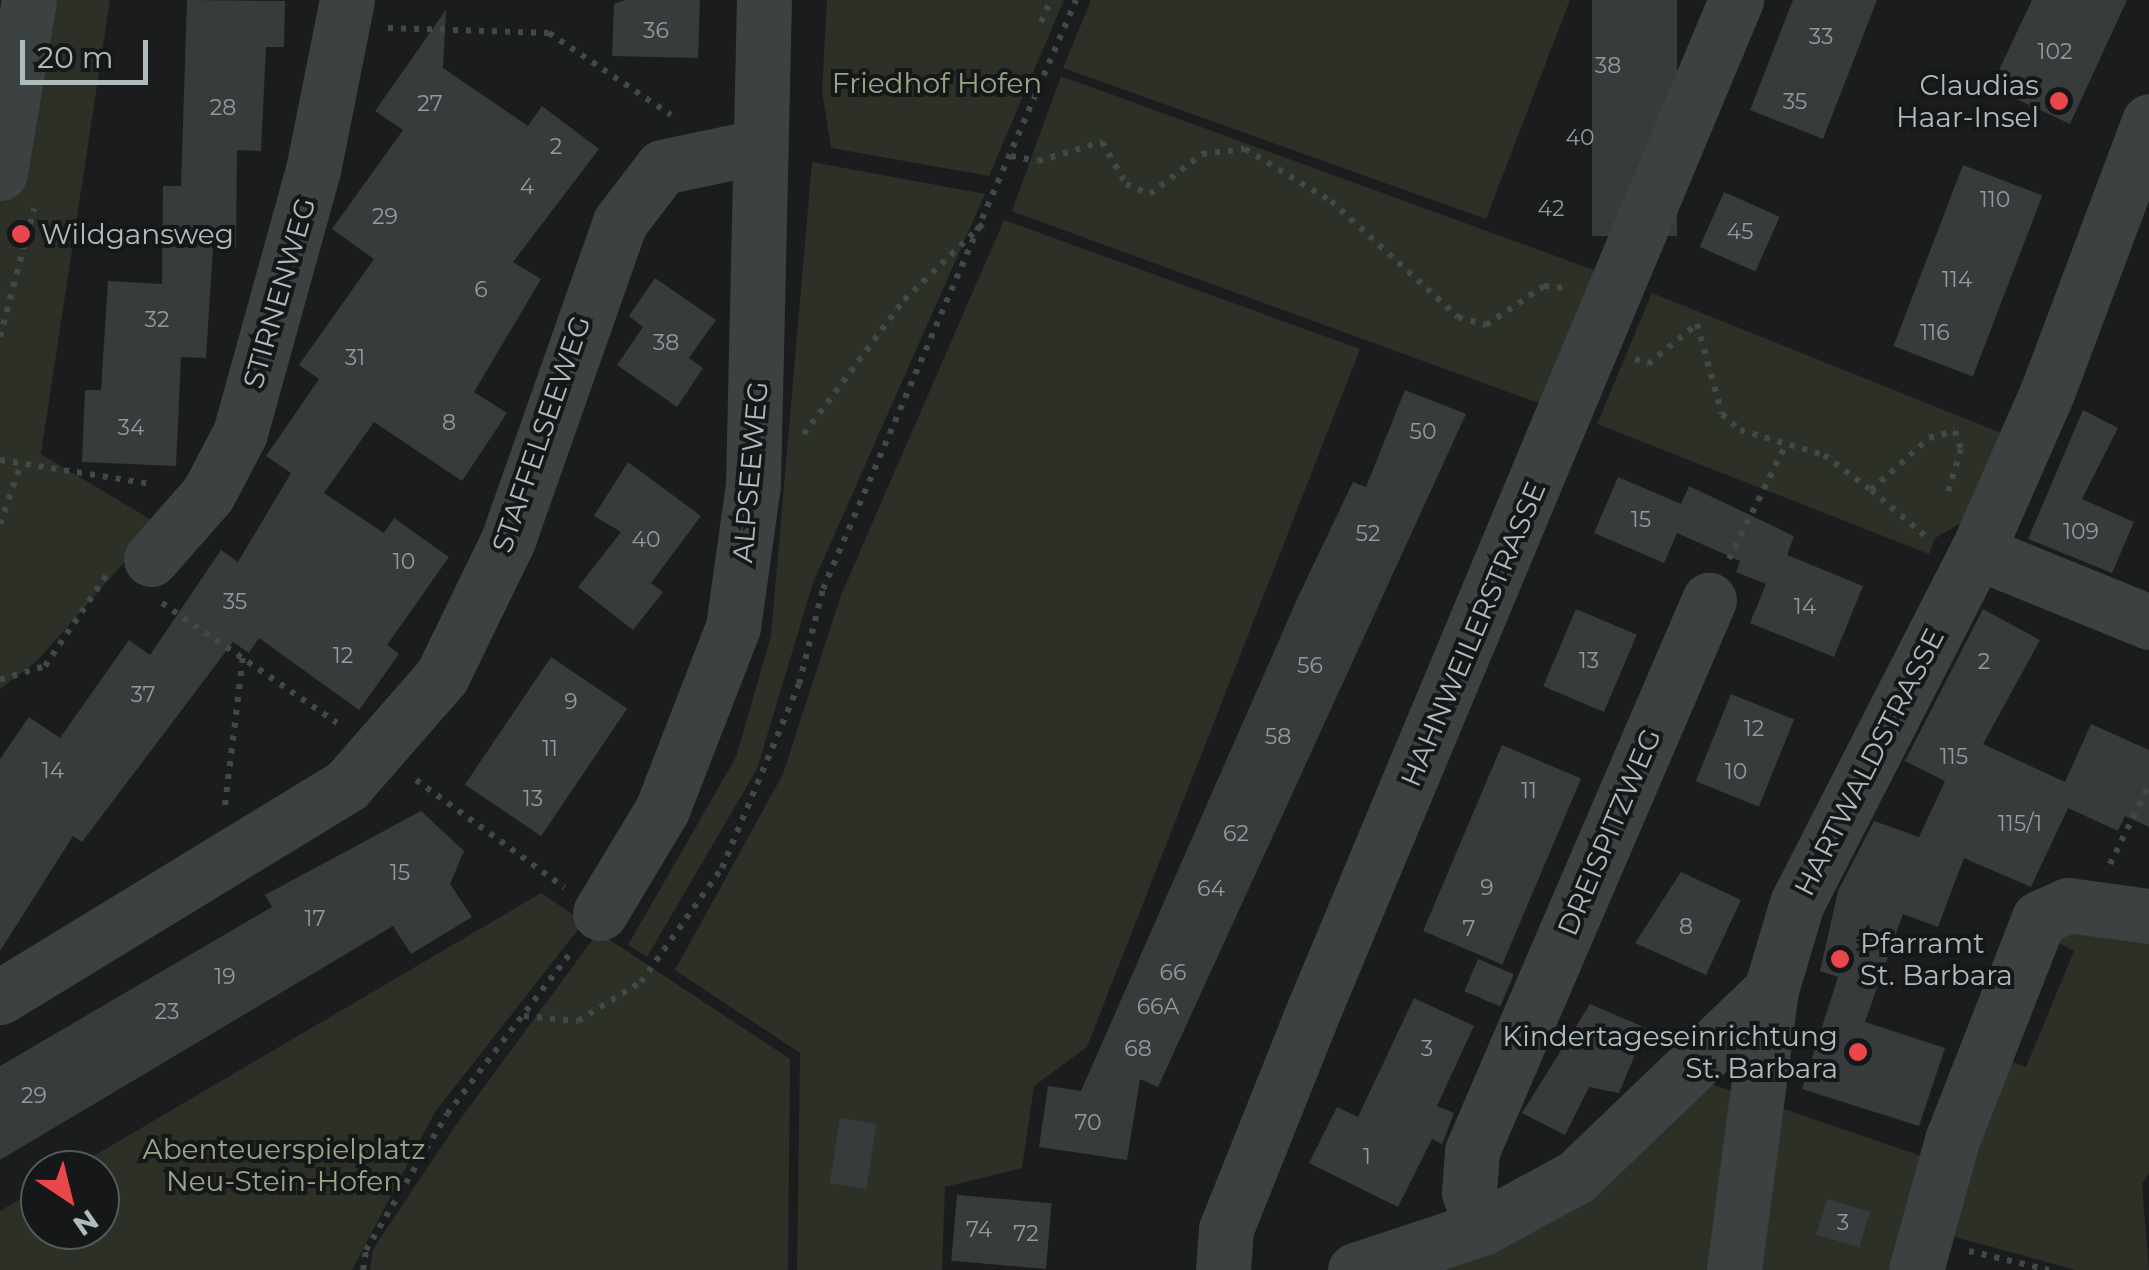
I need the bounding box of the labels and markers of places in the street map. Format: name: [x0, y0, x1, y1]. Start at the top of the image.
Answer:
place label: Claudias Haar-Insel: [1896, 68, 2039, 134]
marker: Claudias Haar-Insel: [2048, 90, 2070, 112]
place label: Wildgansweg: [41, 217, 234, 251]
marker: Wildgansweg: [10, 223, 32, 245]
place label: Pfarramt St. Barbara: [1860, 926, 2013, 992]
marker: Pfarramt St. Barbara: [1829, 948, 1851, 970]
place label: Kindertageseinrichtung St. Barbara: [1502, 1019, 1838, 1085]
marker: Kindertageseinrichtung St. Barbara: [1847, 1041, 1869, 1063]

